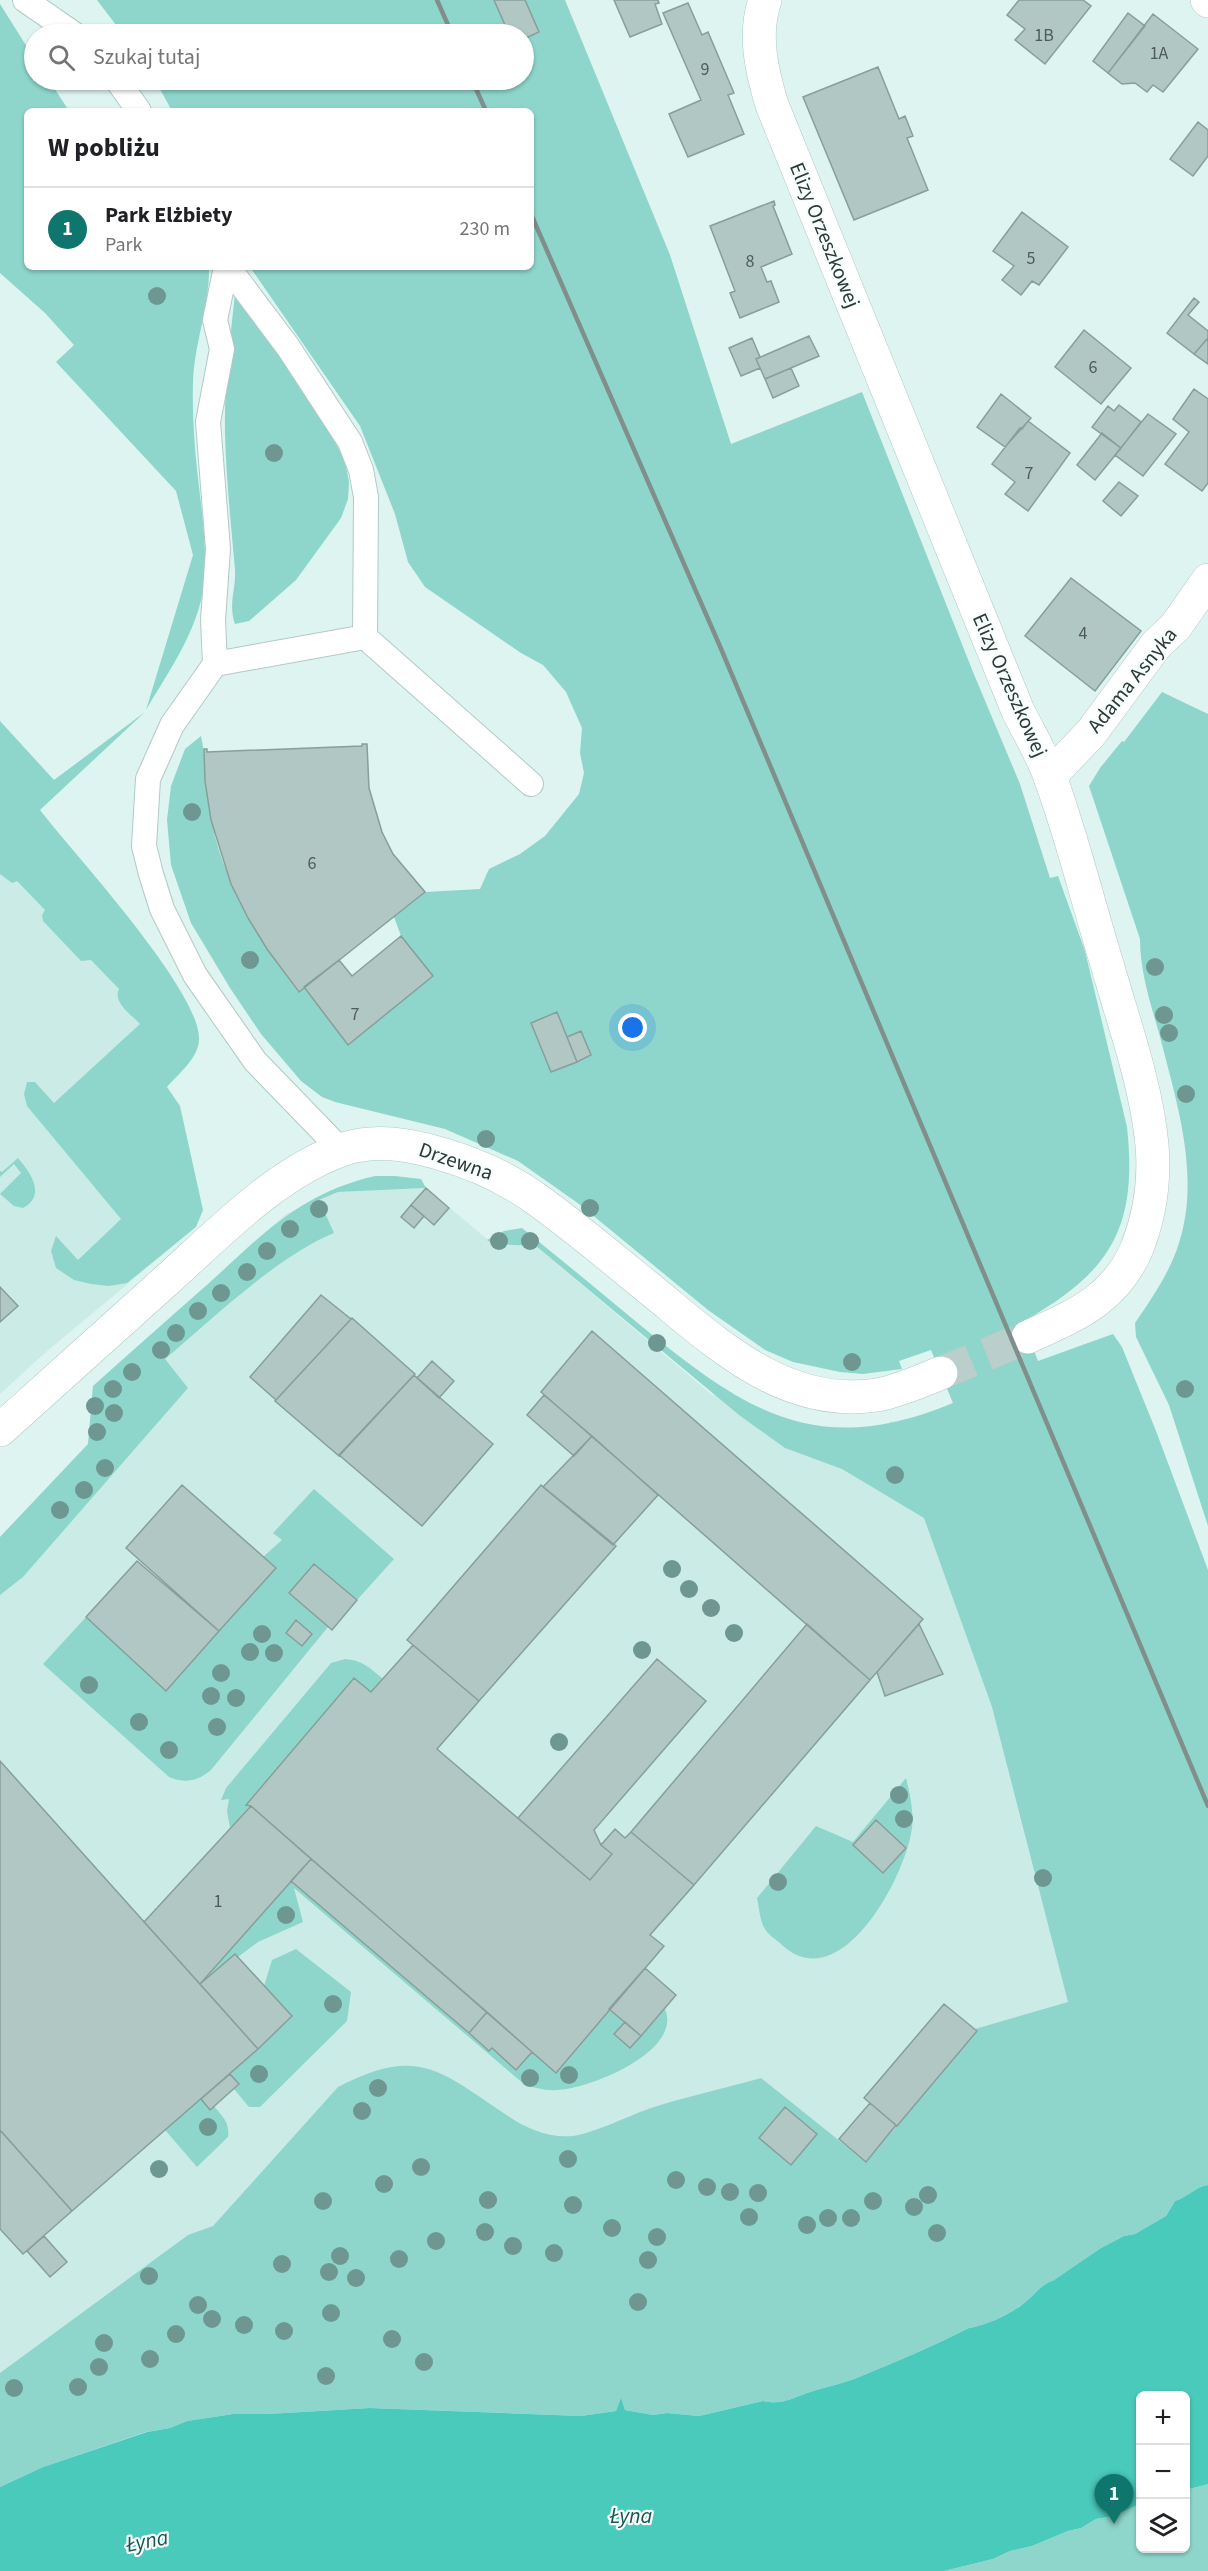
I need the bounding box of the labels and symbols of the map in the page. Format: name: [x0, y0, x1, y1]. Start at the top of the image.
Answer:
house number: 1B: [1034, 23, 1054, 48]
house number: 1A: [1150, 41, 1169, 66]
house number: 9: [701, 57, 710, 82]
street label: Elizy Orzeszkowej: [782, 158, 868, 312]
house number: 5: [1027, 246, 1036, 271]
house number: 8: [746, 249, 755, 274]
house number: 6: [1089, 355, 1098, 380]
house number: 7: [1025, 461, 1034, 486]
street label: Elizy Orzeszkowej: [965, 608, 1055, 762]
house number: 4: [1079, 621, 1088, 646]
street label: Adama Asnyka: [1080, 621, 1184, 739]
house number: 6: [308, 851, 317, 876]
house number: 7: [351, 1002, 360, 1027]
your location: [618, 1013, 647, 1042]
street label: Drzewna: [415, 1134, 497, 1188]
house number: 1: [214, 1889, 222, 1914]
pin: 1: [1094, 2474, 1134, 2524]
water label: Łyna: [609, 2500, 653, 2532]
water label: Łyna: [122, 2521, 171, 2561]

